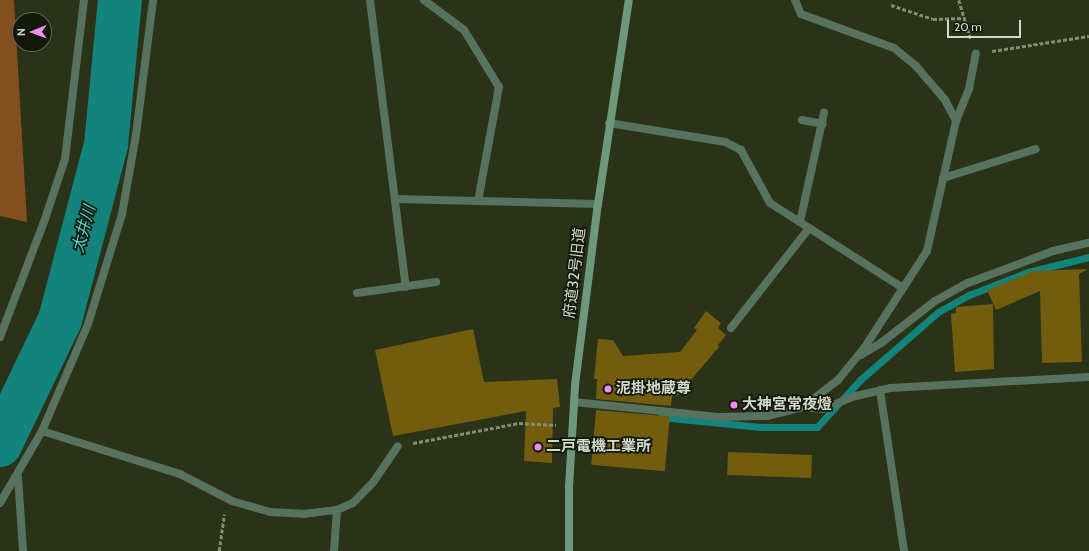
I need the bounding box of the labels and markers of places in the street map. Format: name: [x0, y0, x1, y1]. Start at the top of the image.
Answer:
place label: 泥掛地蔵尊: [616, 380, 691, 398]
marker: 泥掛地蔵尊: [603, 384, 613, 394]
place label: 大神宮常夜燈: [742, 396, 832, 414]
marker: 大神宮常夜燈: [729, 400, 739, 410]
place label: 二戸電機工業所: [546, 438, 651, 456]
marker: 二戸電機工業所: [533, 442, 543, 452]

